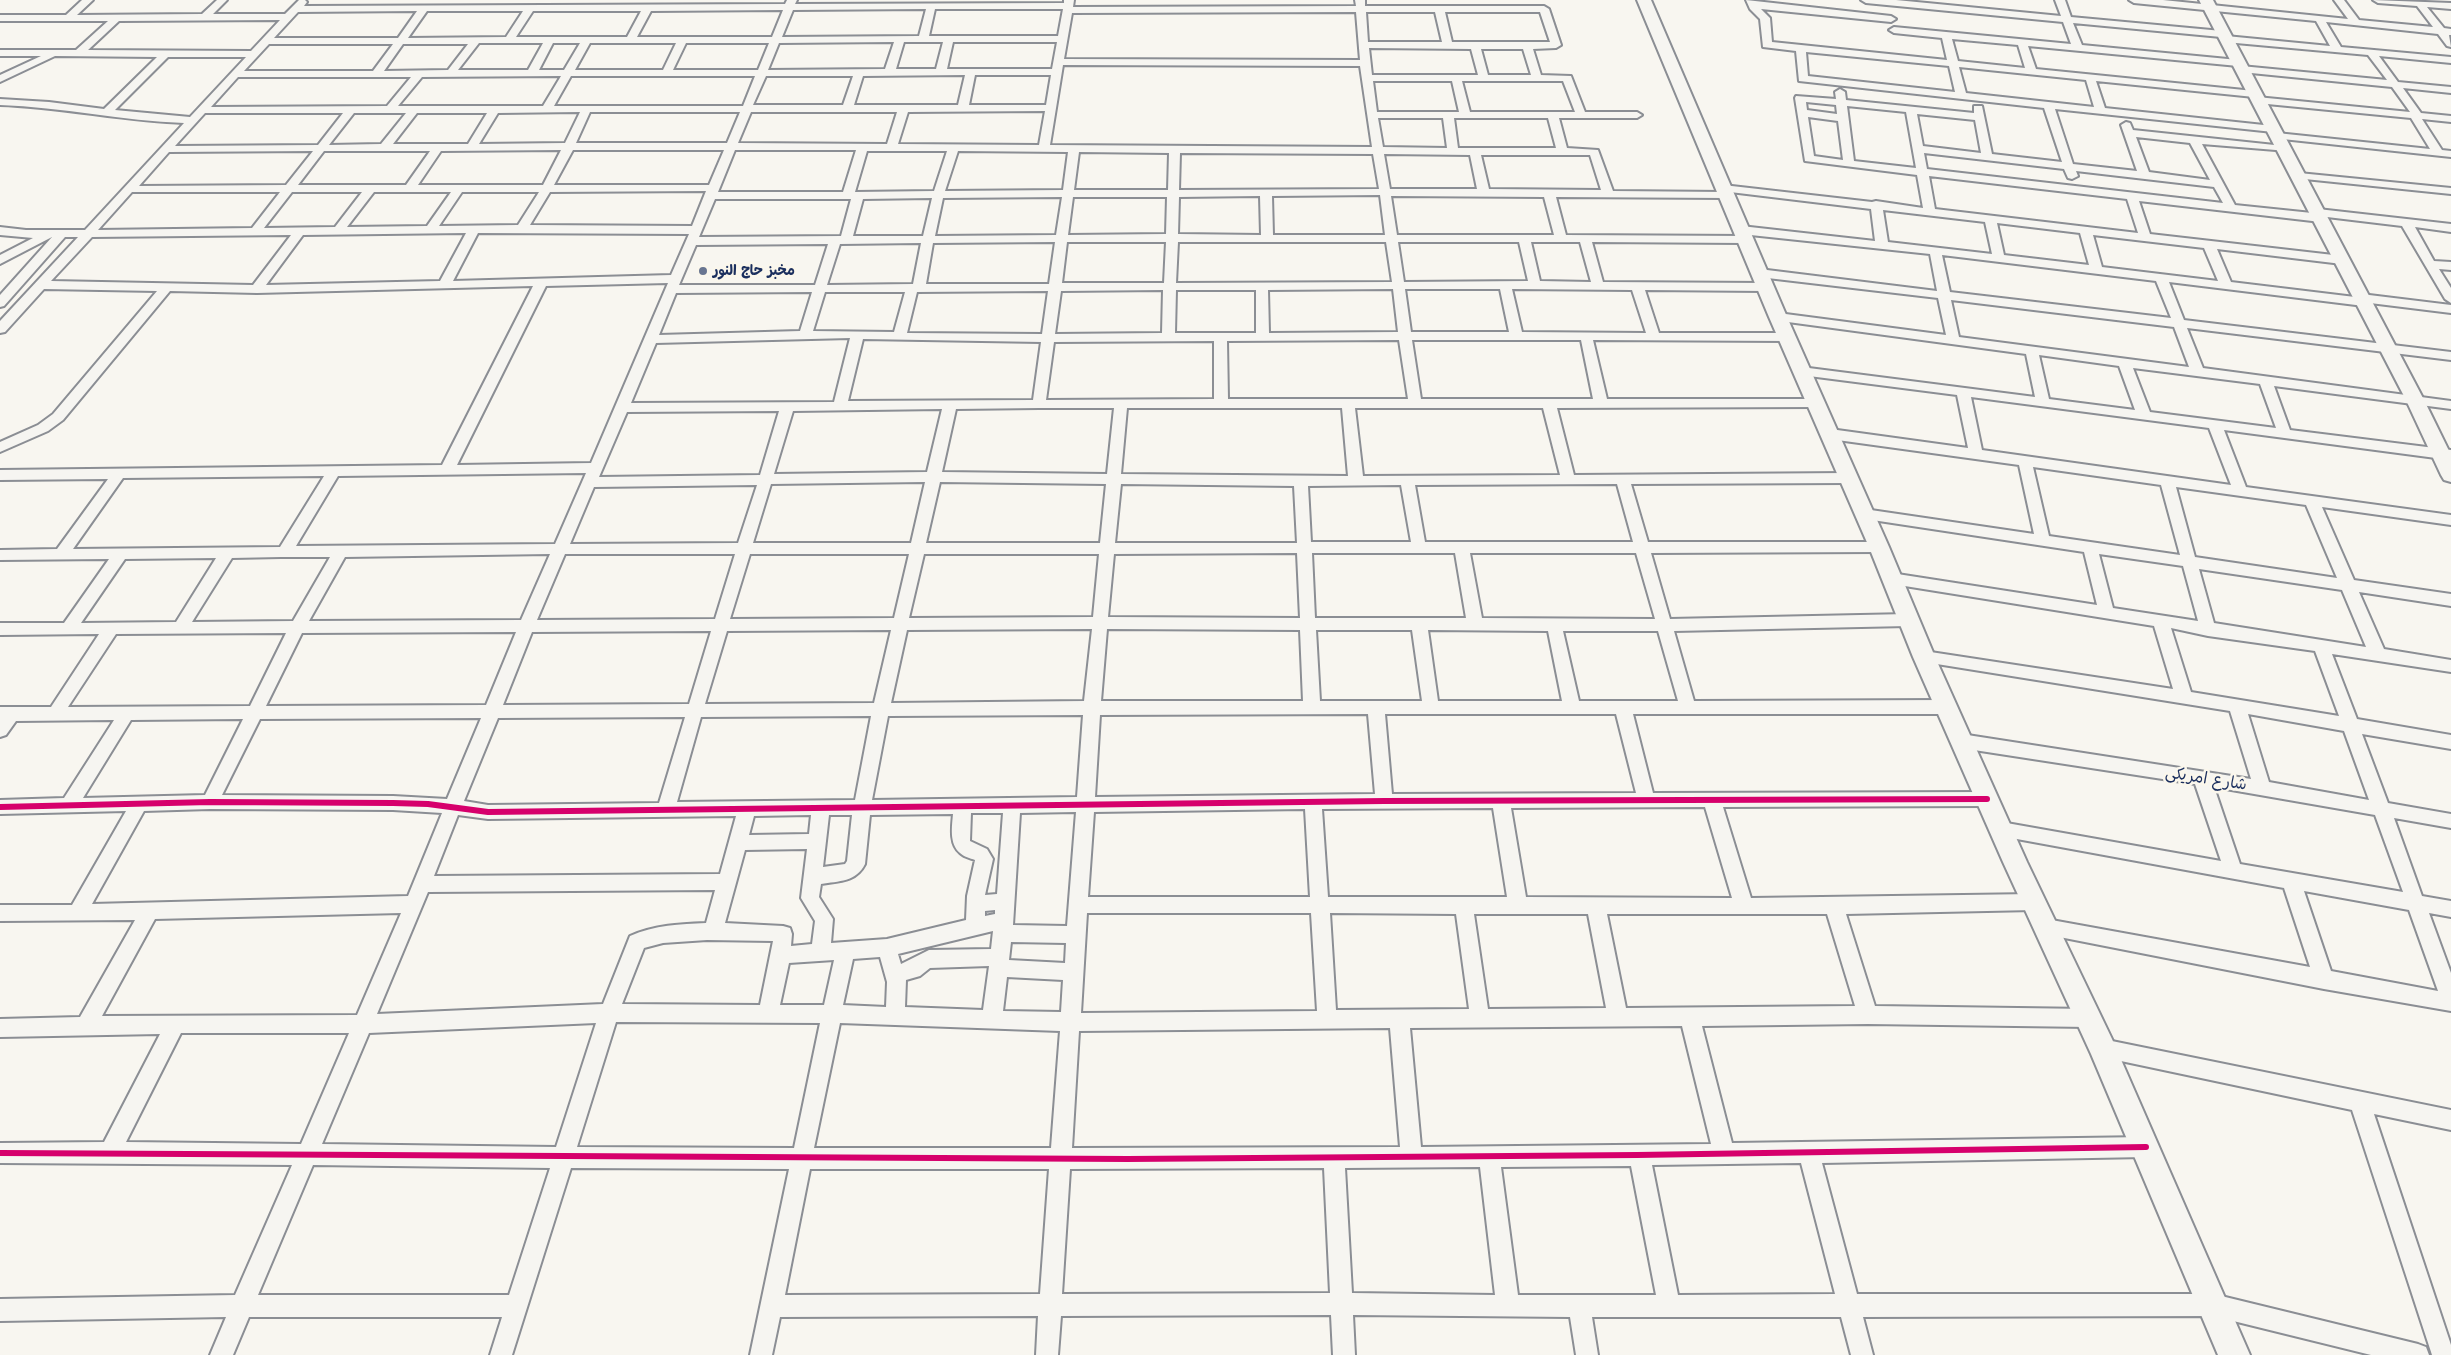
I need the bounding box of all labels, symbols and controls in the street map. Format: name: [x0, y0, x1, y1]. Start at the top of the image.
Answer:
place label: مخبز حاج النور: [713, 263, 795, 279]
marker: مخبز حاج النور: [697, 265, 709, 277]
street label: شارع امريكى: [2164, 763, 2248, 795]

